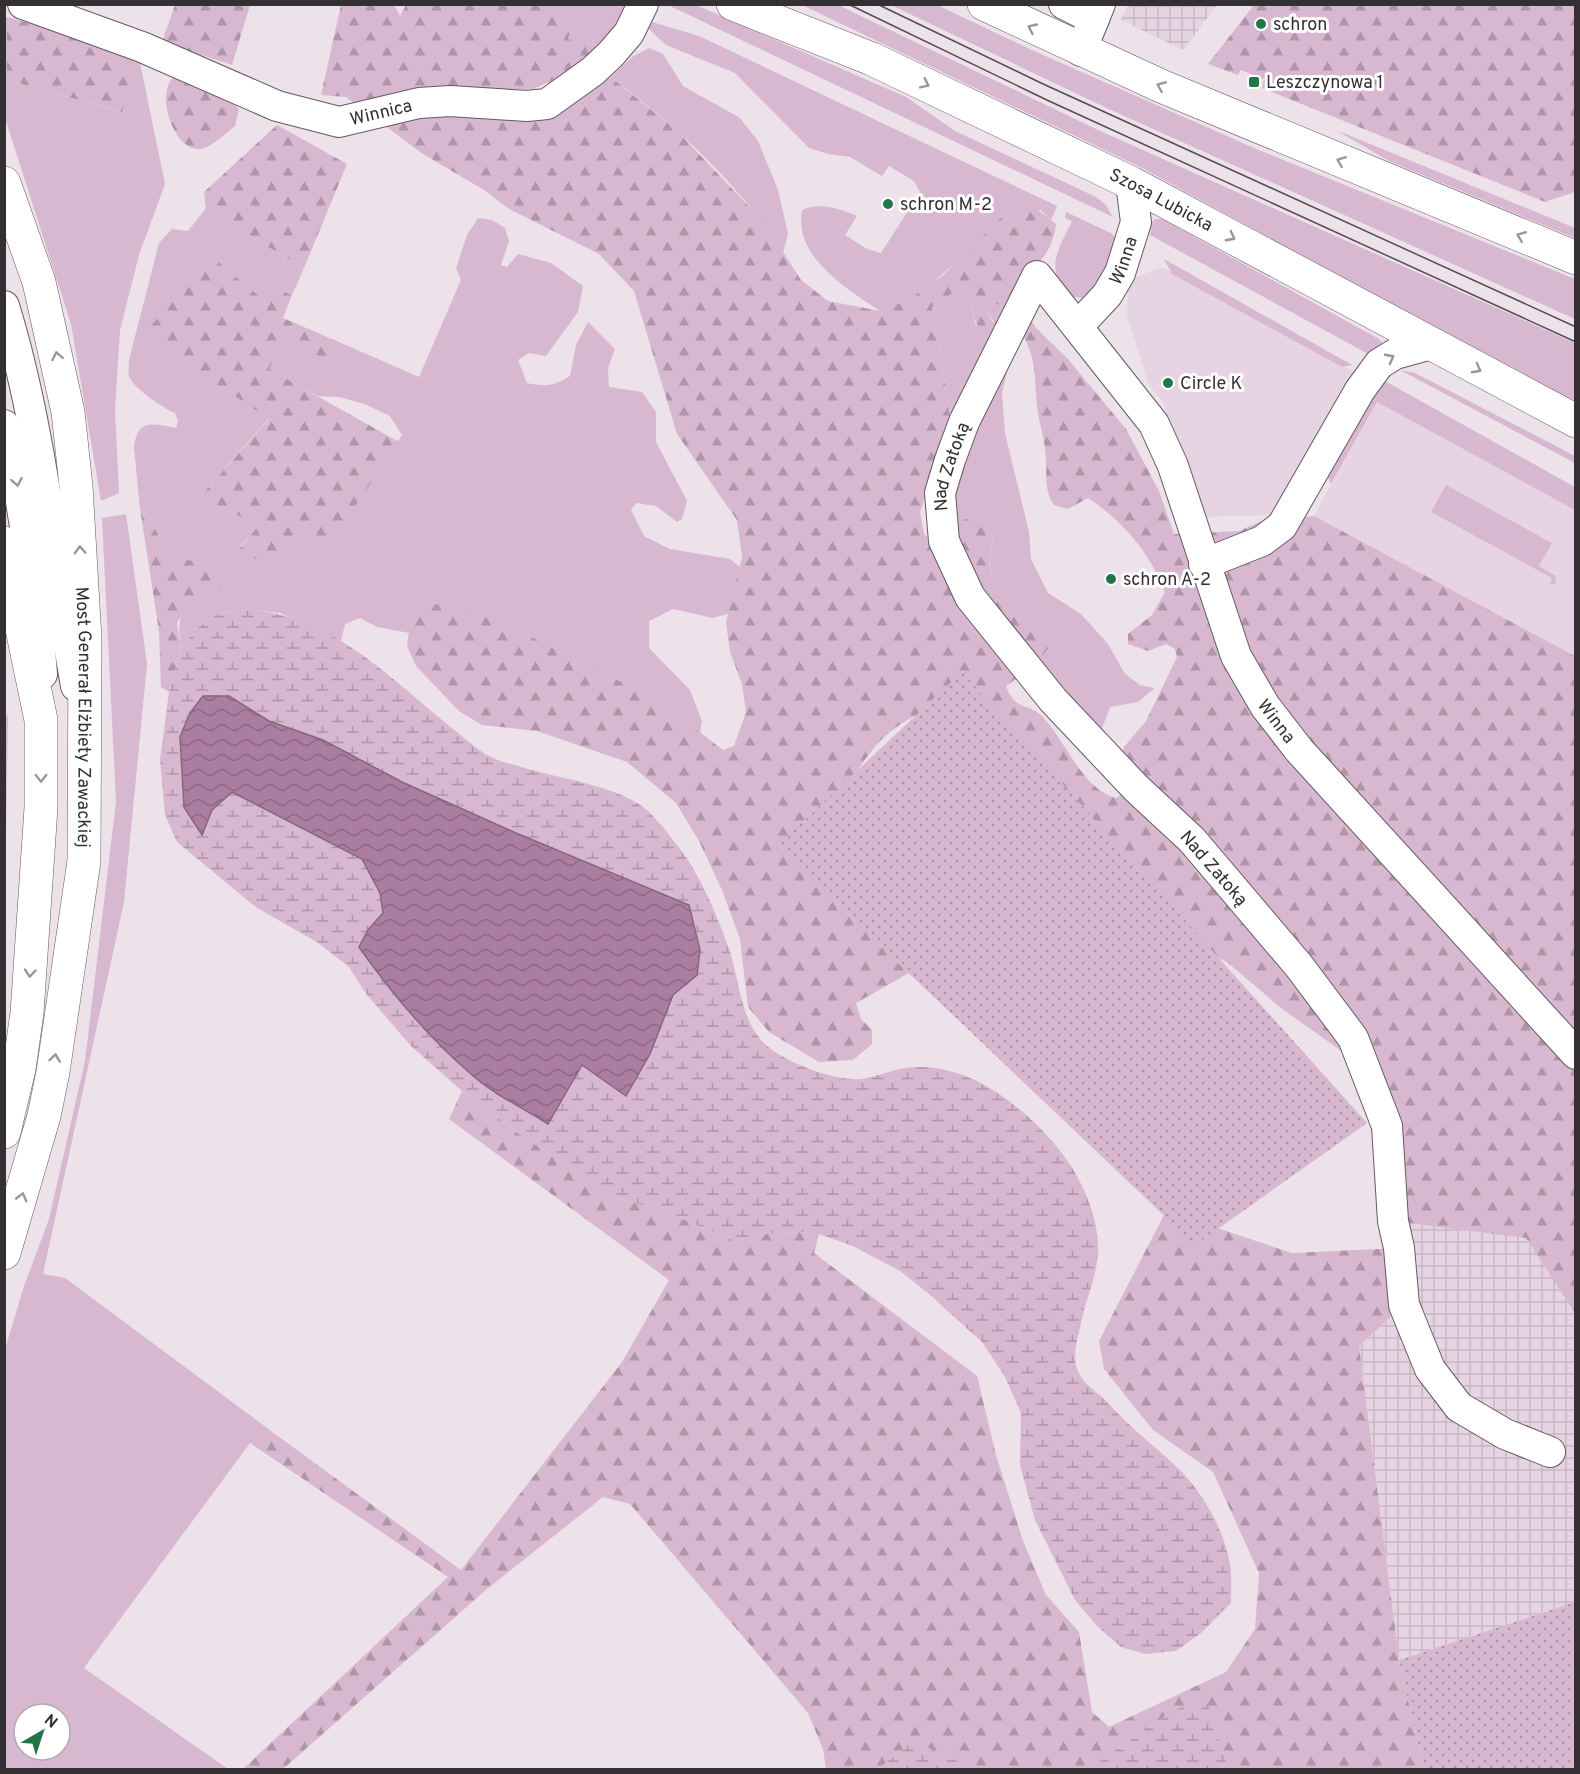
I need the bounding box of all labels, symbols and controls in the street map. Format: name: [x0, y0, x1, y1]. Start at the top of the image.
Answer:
place label: schron: [1273, 14, 1327, 37]
marker: schron: [1254, 17, 1268, 31]
one-way arrow: [1028, 23, 1039, 35]
place label: Leszczynowa 1: [1266, 72, 1384, 95]
marker: Leszczynowa 1: [1247, 75, 1261, 89]
one-way arrow: [919, 76, 930, 88]
one-way arrow: [1157, 81, 1168, 93]
street label: Winnica: [348, 95, 415, 132]
one-way arrow: [1337, 157, 1348, 169]
street label: Szosa Lubicka: [1105, 164, 1216, 238]
place label: schron M-2: [900, 194, 992, 217]
marker: schron M-2: [881, 197, 895, 211]
one-way arrow: [1225, 230, 1235, 241]
one-way arrow: [1517, 231, 1528, 243]
street label: Winna: [1105, 234, 1144, 290]
one-way arrow: [51, 352, 64, 362]
one-way arrow: [1383, 354, 1394, 365]
one-way arrow: [1471, 362, 1481, 373]
place label: Circle K: [1180, 373, 1242, 396]
marker: Circle K: [1161, 376, 1175, 390]
street label: Nad Zatoką: [930, 419, 976, 512]
one-way arrow: [10, 477, 23, 487]
one-way arrow: [73, 545, 86, 554]
place label: schron A-2: [1123, 569, 1211, 592]
marker: schron A-2: [1104, 572, 1118, 586]
street label: Most Generał Elżbiety Zawackiej: [69, 586, 95, 848]
street label: Winna: [1251, 695, 1300, 749]
one-way arrow: [35, 774, 47, 783]
street label: Nad Zatoką: [1174, 827, 1252, 911]
one-way arrow: [24, 968, 37, 978]
one-way arrow: [48, 1053, 60, 1063]
one-way arrow: [15, 1192, 27, 1203]
north arrow: [12, 1702, 72, 1762]
text: N: [39, 1711, 61, 1733]

